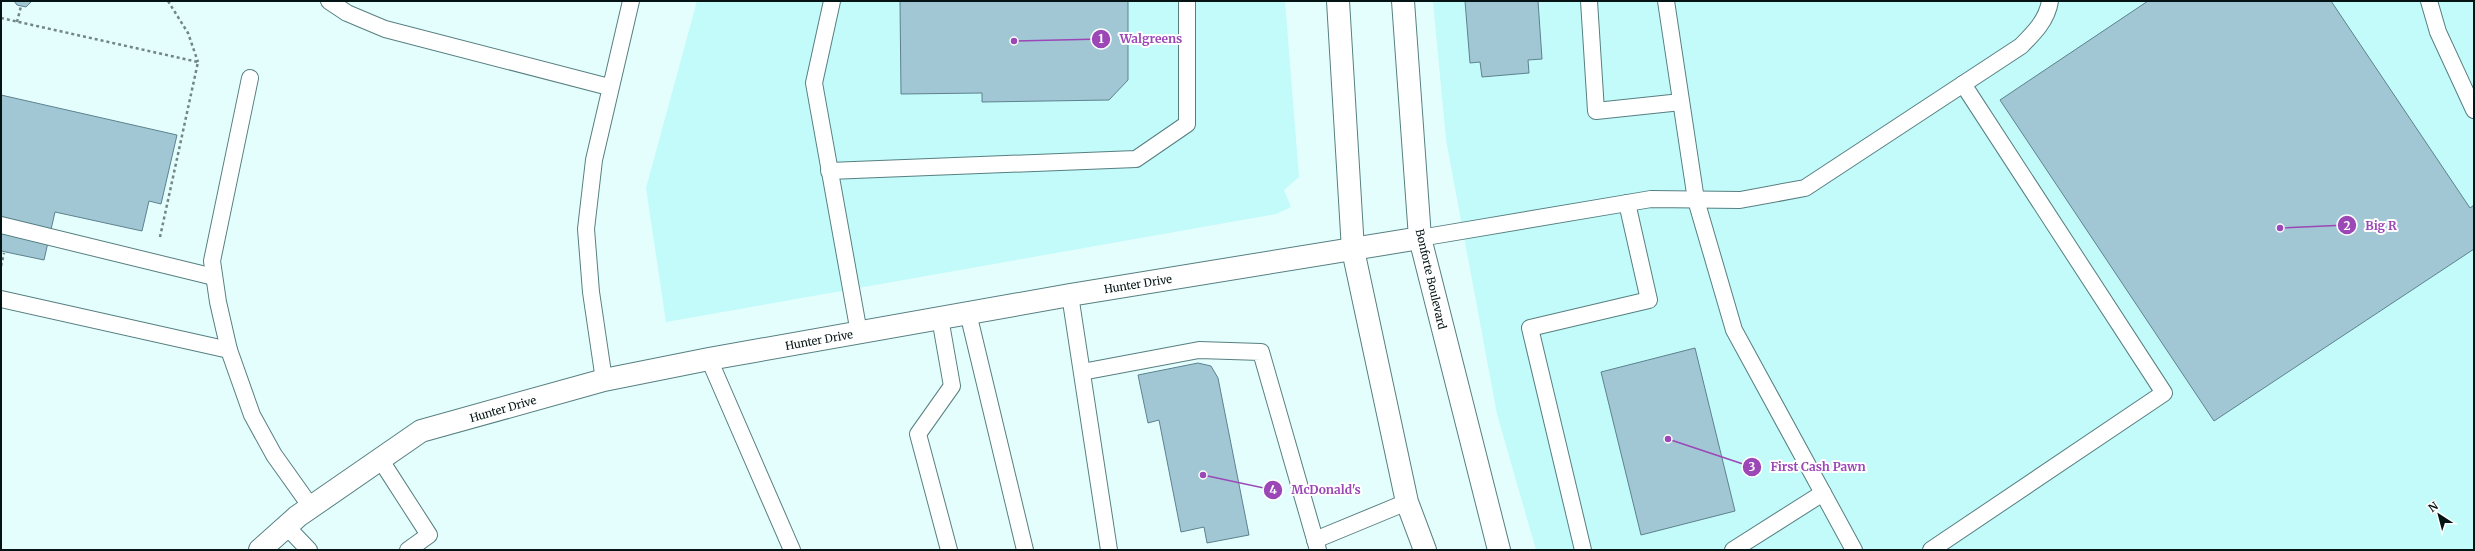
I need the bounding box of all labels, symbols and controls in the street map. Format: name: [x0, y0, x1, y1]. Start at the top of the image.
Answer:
callout: Walgreens: [1091, 27, 1190, 51]
text: 1: [1098, 31, 1104, 46]
text: Walgreens: [1119, 31, 1182, 46]
callout: Big R: [2337, 213, 2404, 237]
text: 2: [2343, 218, 2351, 233]
text: Big R: [2365, 218, 2397, 233]
street label: Bonforte Boulevard: [1413, 227, 1449, 331]
street label: Hunter Drive: [1103, 272, 1173, 296]
street label: Hunter Drive: [784, 327, 854, 353]
street label: Hunter Drive: [468, 393, 538, 425]
callout: First Cash Pawn: [1742, 455, 1874, 479]
text: 3: [1749, 459, 1756, 474]
text: First Cash Pawn: [1770, 459, 1866, 474]
callout: McDonald's: [1263, 478, 1368, 502]
text: 4: [1269, 482, 1277, 497]
text: McDonald's: [1291, 482, 1361, 497]
north arrow: [2419, 495, 2459, 535]
text: N: [2425, 499, 2441, 515]

